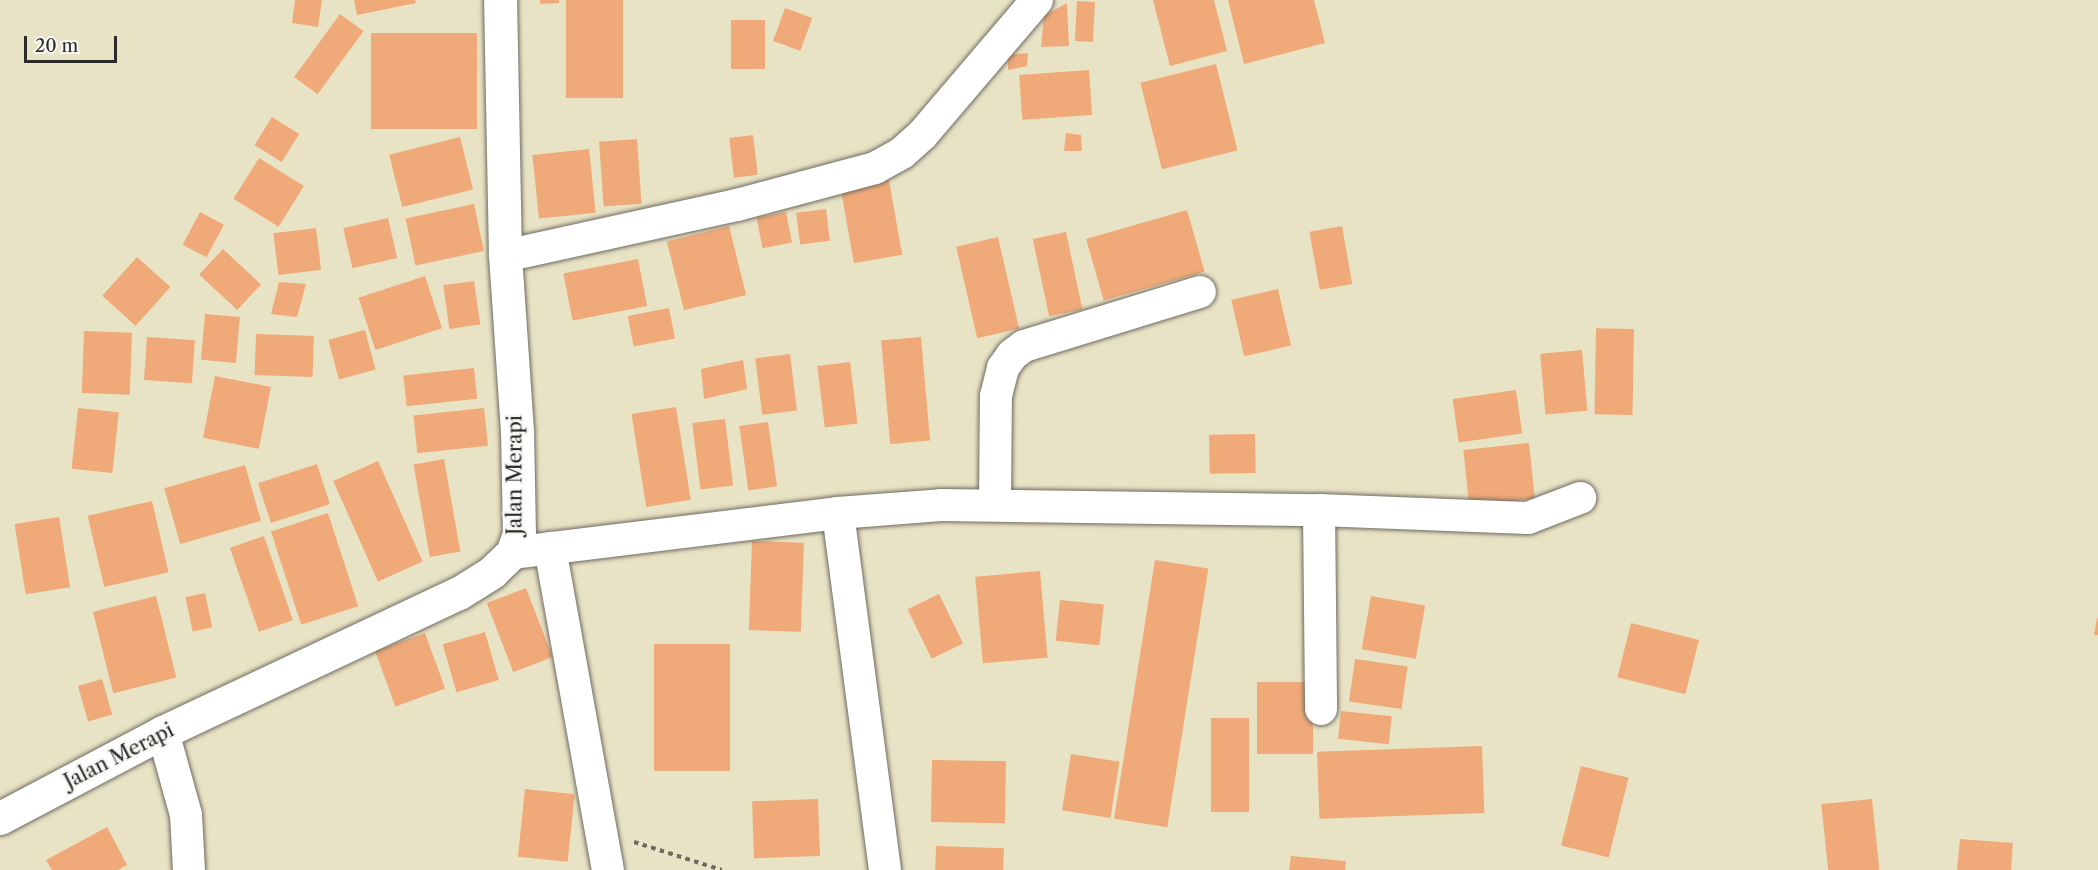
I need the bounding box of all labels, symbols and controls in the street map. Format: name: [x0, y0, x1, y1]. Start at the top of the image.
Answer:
scale bar: [27, 24, 120, 62]
text: 20 m: [35, 35, 78, 57]
street label: Jalan Merapi: [503, 415, 527, 535]
street label: Jalan Merapi: [60, 718, 178, 794]

